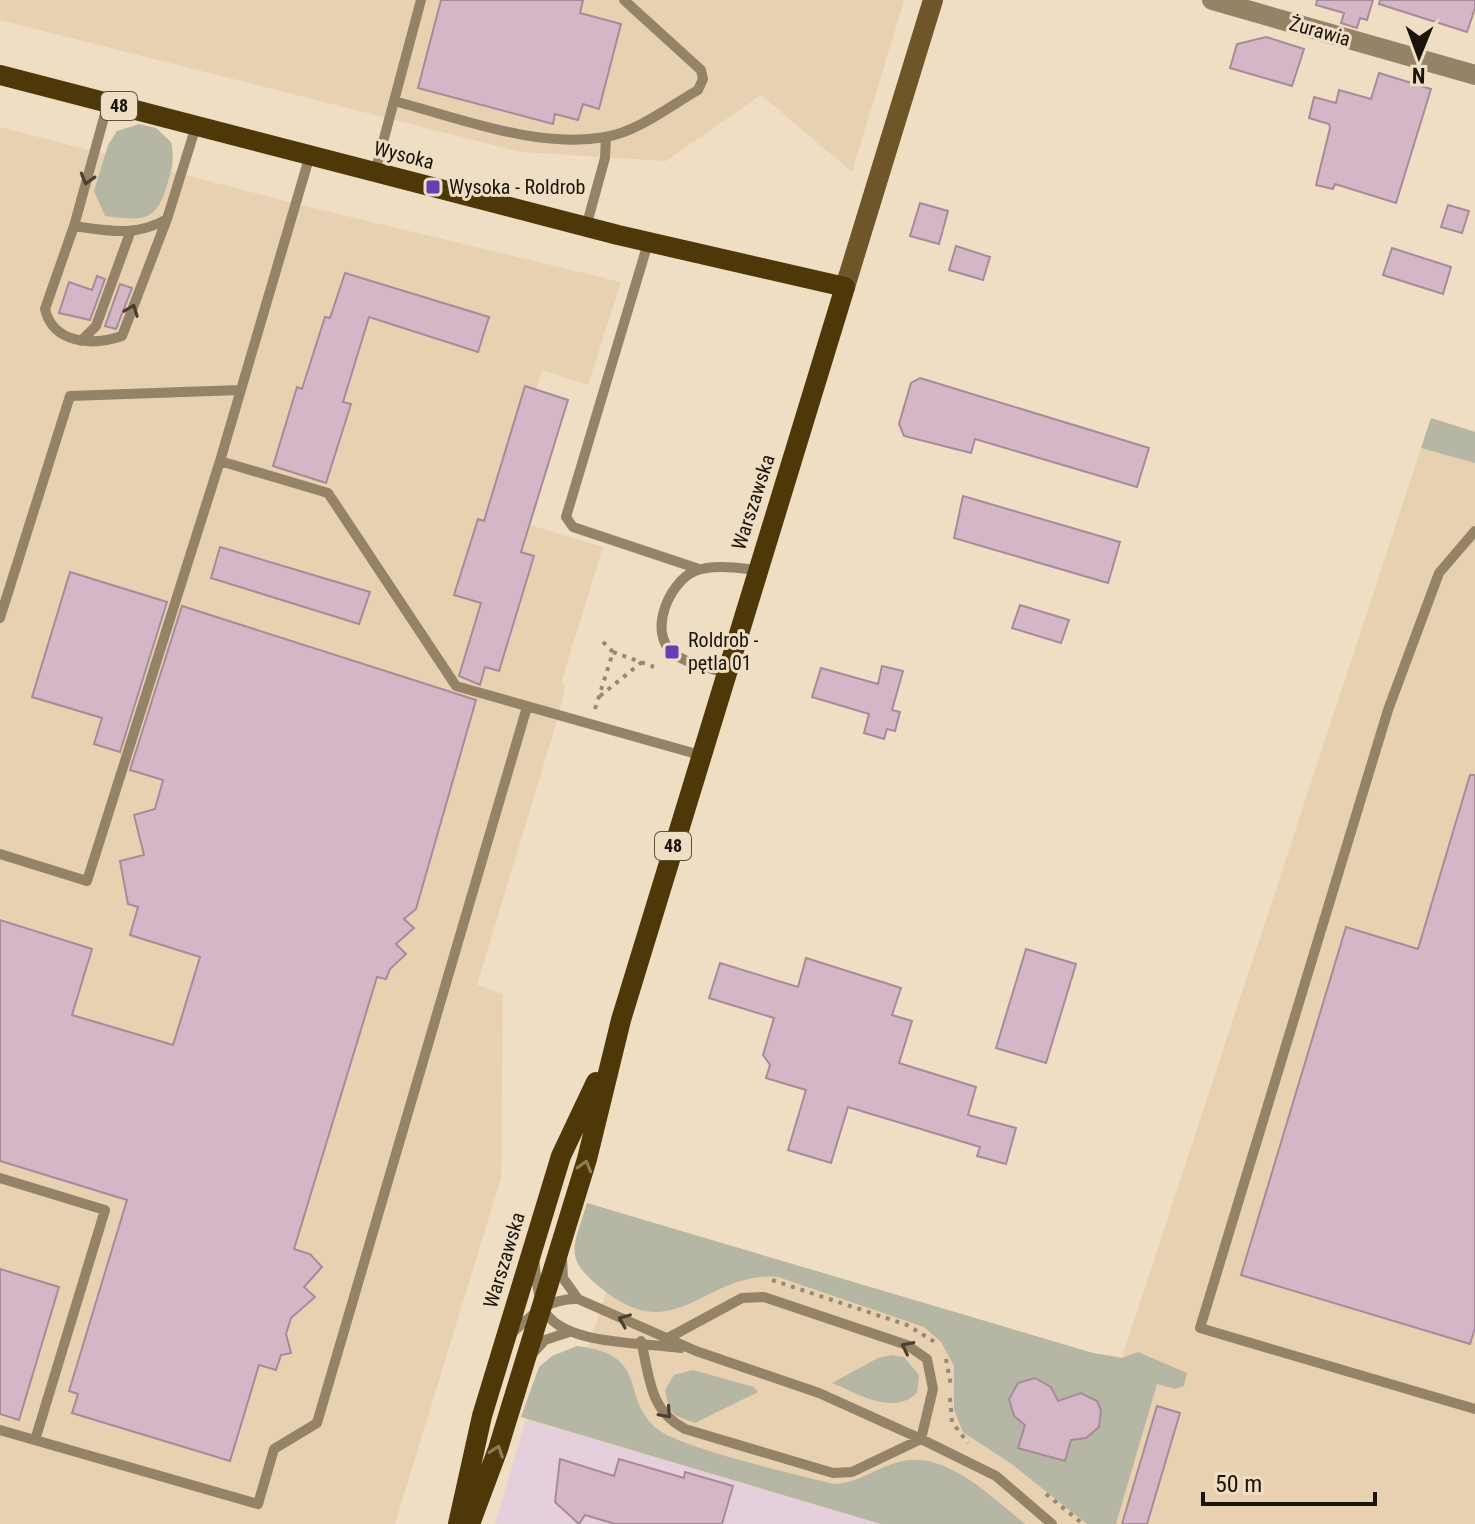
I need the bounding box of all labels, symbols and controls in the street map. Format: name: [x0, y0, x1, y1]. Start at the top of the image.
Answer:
street label: Żurawia: [1287, 11, 1353, 51]
north arrow: [1379, 16, 1459, 96]
text: N: [1412, 63, 1426, 88]
road number: 48: [101, 92, 137, 120]
street label: Wysoka: [371, 136, 437, 174]
one-way arrow: [80, 171, 96, 185]
place label: Wysoka - Roldrob: [449, 175, 585, 199]
marker: Wysoka - Roldrob: [424, 178, 442, 196]
one-way arrow: [122, 304, 139, 318]
street label: Warszawska: [726, 451, 780, 553]
place label: Roldrob - pętla 01: [688, 628, 759, 675]
marker: Roldrob - pętla 01: [663, 643, 681, 661]
road number: 48: [655, 832, 691, 860]
one-way arrow: [576, 1159, 592, 1173]
street label: Warszawska: [478, 1209, 530, 1311]
one-way arrow: [618, 1313, 632, 1329]
one-way arrow: [900, 1341, 915, 1356]
one-way arrow: [656, 1404, 671, 1419]
one-way arrow: [488, 1445, 504, 1459]
scale bar: [1203, 1456, 1375, 1506]
text: 50 m: [1215, 1470, 1262, 1498]

